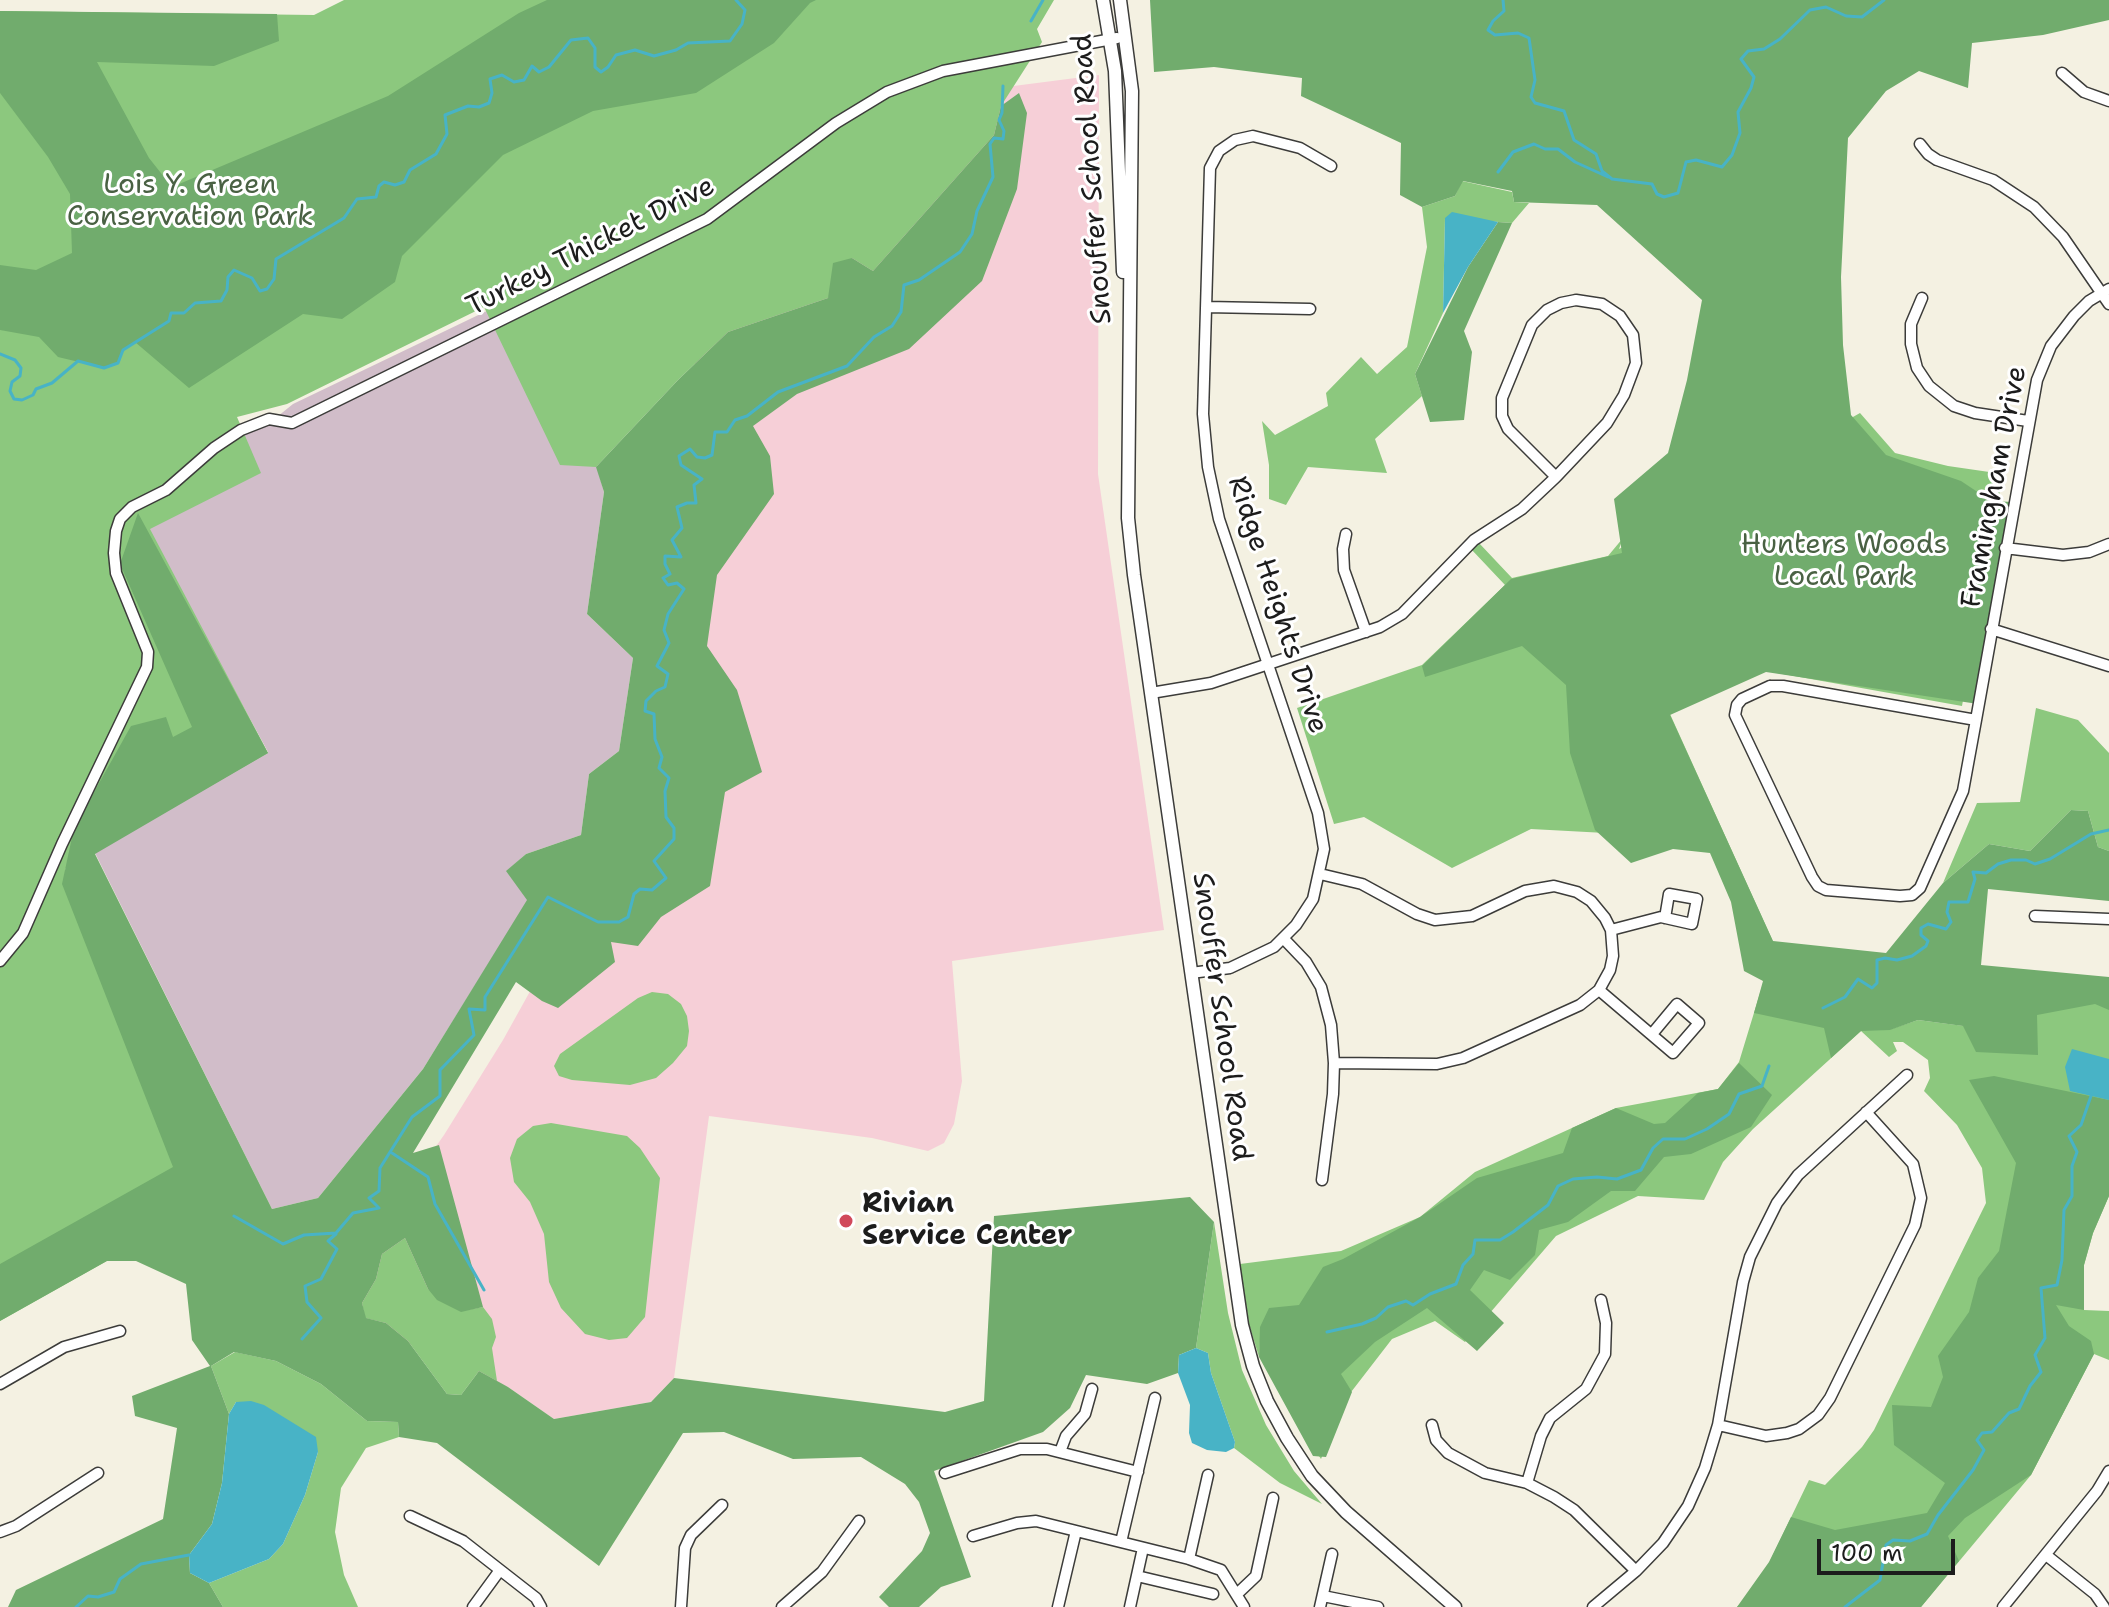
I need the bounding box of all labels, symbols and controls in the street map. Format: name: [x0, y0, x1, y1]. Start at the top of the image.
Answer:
street label: Snouffer School Road: [1066, 33, 1120, 325]
park label: Lois Y. Green Conservation Park: [67, 169, 313, 235]
street label: Turkey Thicket Drive: [461, 170, 721, 324]
street label: Framingham Drive: [1955, 363, 2035, 611]
street label: Ridge Heights Drive: [1220, 472, 1334, 738]
park label: Hunters Woods Local Park: [1741, 529, 1947, 595]
street label: Snouffer School Road: [1184, 871, 1258, 1163]
place label: Rivian Service Center: [862, 1188, 1072, 1254]
marker: Rivian Service Center: [837, 1212, 855, 1230]
scale bar: [1821, 1523, 1959, 1573]
text: 100 m: [1831, 1537, 1903, 1569]

